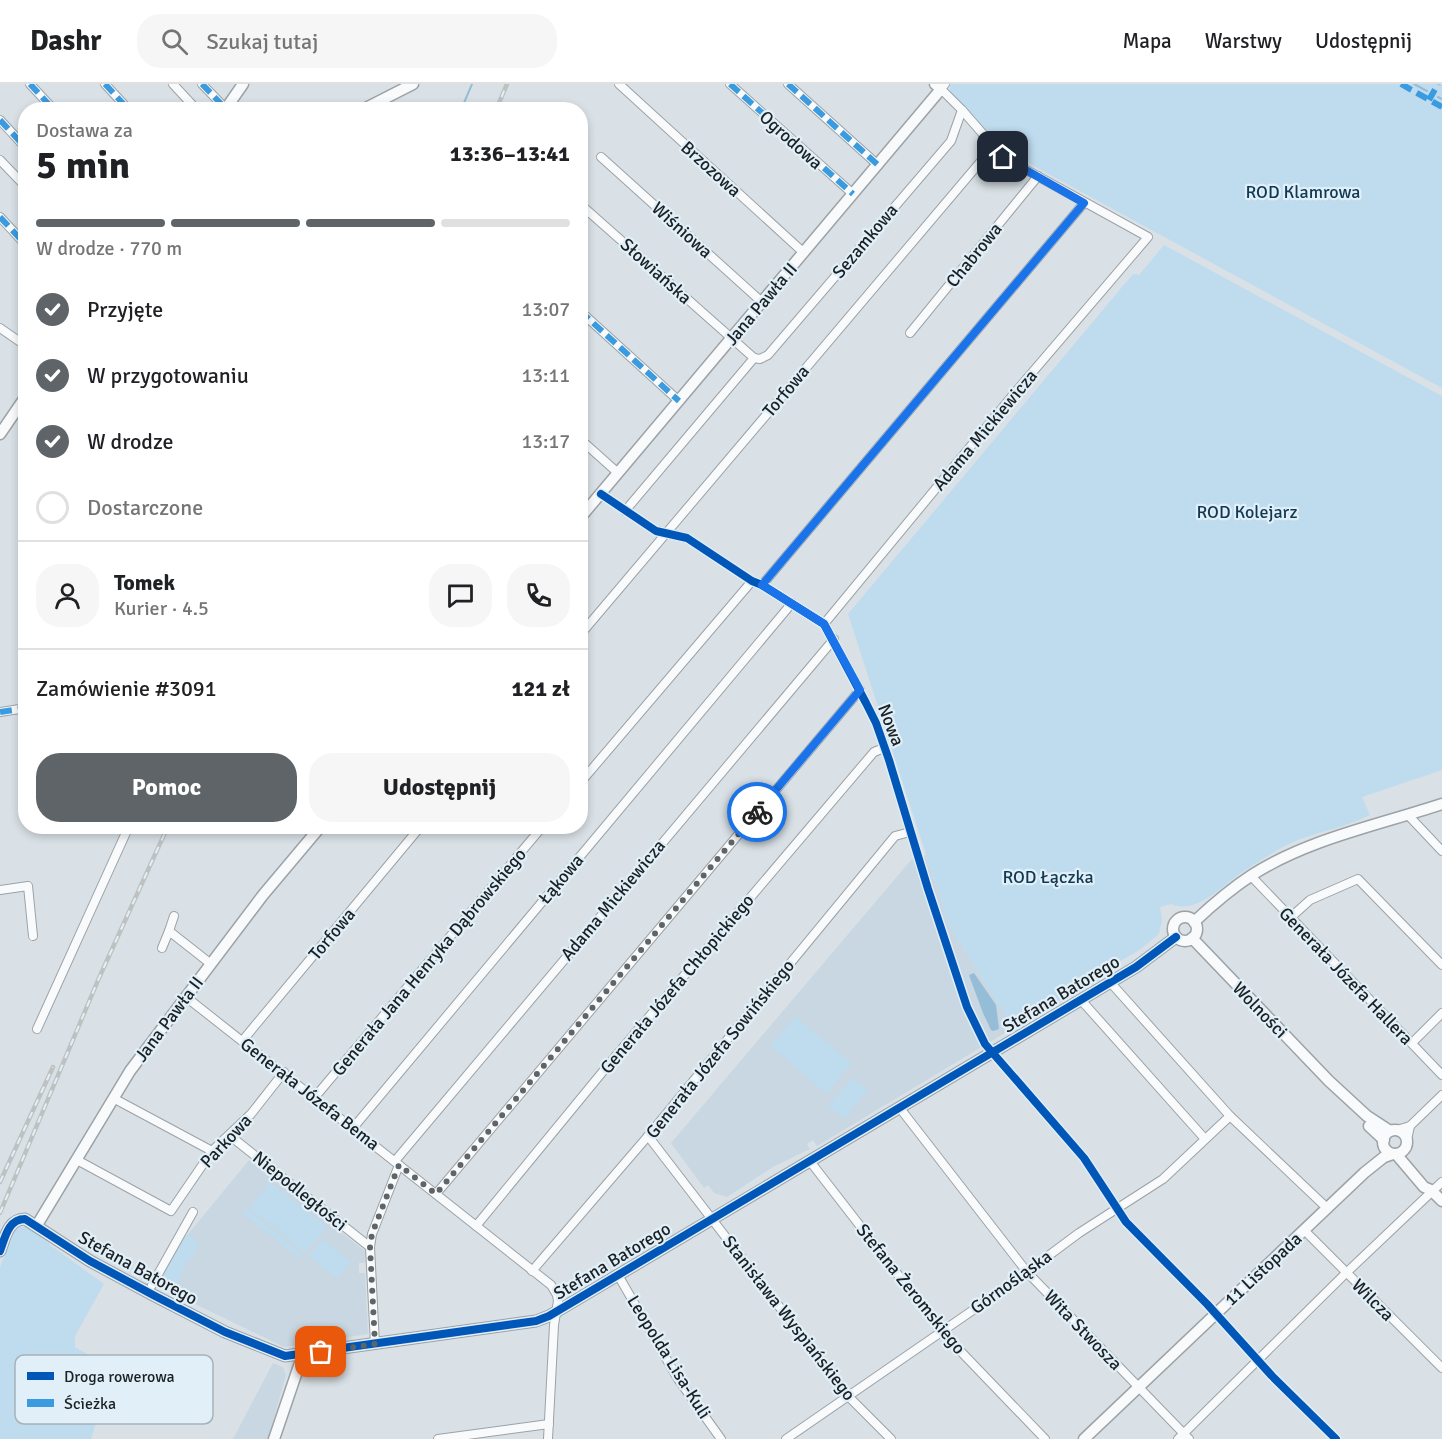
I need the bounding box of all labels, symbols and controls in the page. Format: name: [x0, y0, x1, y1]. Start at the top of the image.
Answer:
search box: [137, 14, 557, 68]
text: Dashr: [30, 24, 101, 58]
icon: search: [158, 25, 191, 58]
text: Szukaj tutaj: [206, 28, 318, 55]
text: Mapa: [1122, 28, 1172, 54]
text: Warstwy: [1205, 28, 1282, 54]
text: Udostępnij: [1315, 28, 1412, 54]
street label: Ogrodowa: [755, 106, 827, 174]
text: Dostawa za: [36, 118, 133, 143]
pin: [977, 131, 1028, 182]
street label: Brzozowa: [676, 136, 746, 202]
text: 13:36–13:41: [450, 140, 570, 167]
icon: home: [986, 140, 1019, 173]
text: 5 min: [36, 141, 130, 189]
park label: ROD Klamrowa: [1246, 181, 1360, 203]
street label: Wiśniowa: [647, 197, 717, 263]
street label: Sezamkowa: [828, 199, 902, 283]
street label: Chabrowa: [941, 218, 1007, 292]
street label: Słowiańska: [616, 233, 696, 309]
text: W drodze · 770 m: [36, 236, 182, 261]
street label: Jana Pawła II: [720, 258, 802, 350]
icon: check: [36, 293, 69, 326]
text: Przyjęte: [87, 296, 163, 323]
text: 13:07: [521, 297, 570, 322]
icon: check: [36, 359, 69, 392]
street label: Torfowa: [758, 361, 814, 421]
text: W przygotowaniu: [87, 362, 249, 389]
text: 13:11: [521, 363, 570, 388]
street label: Adama Mickiewicza: [928, 365, 1042, 495]
icon: check: [36, 425, 69, 458]
text: W drodze: [87, 428, 174, 455]
text: 13:17: [521, 429, 570, 454]
text: Dostarczone: [87, 494, 203, 521]
park label: ROD Kolejarz: [1197, 501, 1297, 523]
button: person: [36, 564, 99, 627]
button: chat: [429, 564, 492, 627]
button: phone: [507, 564, 570, 627]
text: Tomek: [114, 569, 175, 596]
text: Kurier · 4.5: [114, 596, 209, 621]
text: Zamówienie #3091: [36, 675, 217, 702]
text: 121 zł: [512, 675, 570, 702]
street label: Nowa: [873, 701, 909, 749]
button: Pomoc: [36, 753, 297, 822]
button: Udostępnij: [309, 753, 570, 822]
courier: [727, 782, 787, 842]
icon: bike: [741, 796, 774, 829]
street label: Adama Mickiewicza: [556, 835, 670, 965]
street label: Generała Jana Henryka Dąbrowskiego: [327, 844, 531, 1080]
street label: Łąkowa: [534, 850, 588, 908]
park label: ROD Łączka: [1002, 866, 1094, 888]
street label: Generała Józefa Chłopickiego: [595, 890, 759, 1078]
street label: Generała Józefa Hallera: [1274, 902, 1418, 1050]
street label: Torfowa: [304, 904, 360, 964]
street label: Stefana Batorego: [998, 950, 1124, 1038]
street label: Generała Józefa Sowińskiego: [641, 955, 799, 1143]
street label: Jana Pawła II: [130, 972, 208, 1066]
street label: Wolności: [1228, 977, 1292, 1043]
street label: Generała Józefa Bema: [236, 1033, 384, 1155]
street label: Parkowa: [196, 1110, 256, 1172]
street label: Niepodległości: [248, 1146, 352, 1236]
street label: Stefana Batorego: [549, 1217, 675, 1305]
street label: Stefana Żeromskiego: [852, 1219, 970, 1359]
street label: Stefana Batorego: [75, 1226, 201, 1310]
street label: 11 Listopada: [1220, 1228, 1306, 1310]
street label: Stanisława Wyspiańskiego: [718, 1231, 860, 1405]
street label: Górnośląska: [966, 1245, 1056, 1319]
street label: Wilcza: [1347, 1274, 1399, 1326]
street label: Wita Stwosza: [1039, 1285, 1127, 1375]
street label: Leopolda Lisa-Kuli: [622, 1291, 716, 1423]
pin: [295, 1326, 346, 1377]
icon: bag: [304, 1335, 337, 1368]
legend: [15, 1355, 213, 1424]
text: Droga rowerowa: [64, 1367, 175, 1387]
text: Ścieżka: [64, 1394, 116, 1414]

